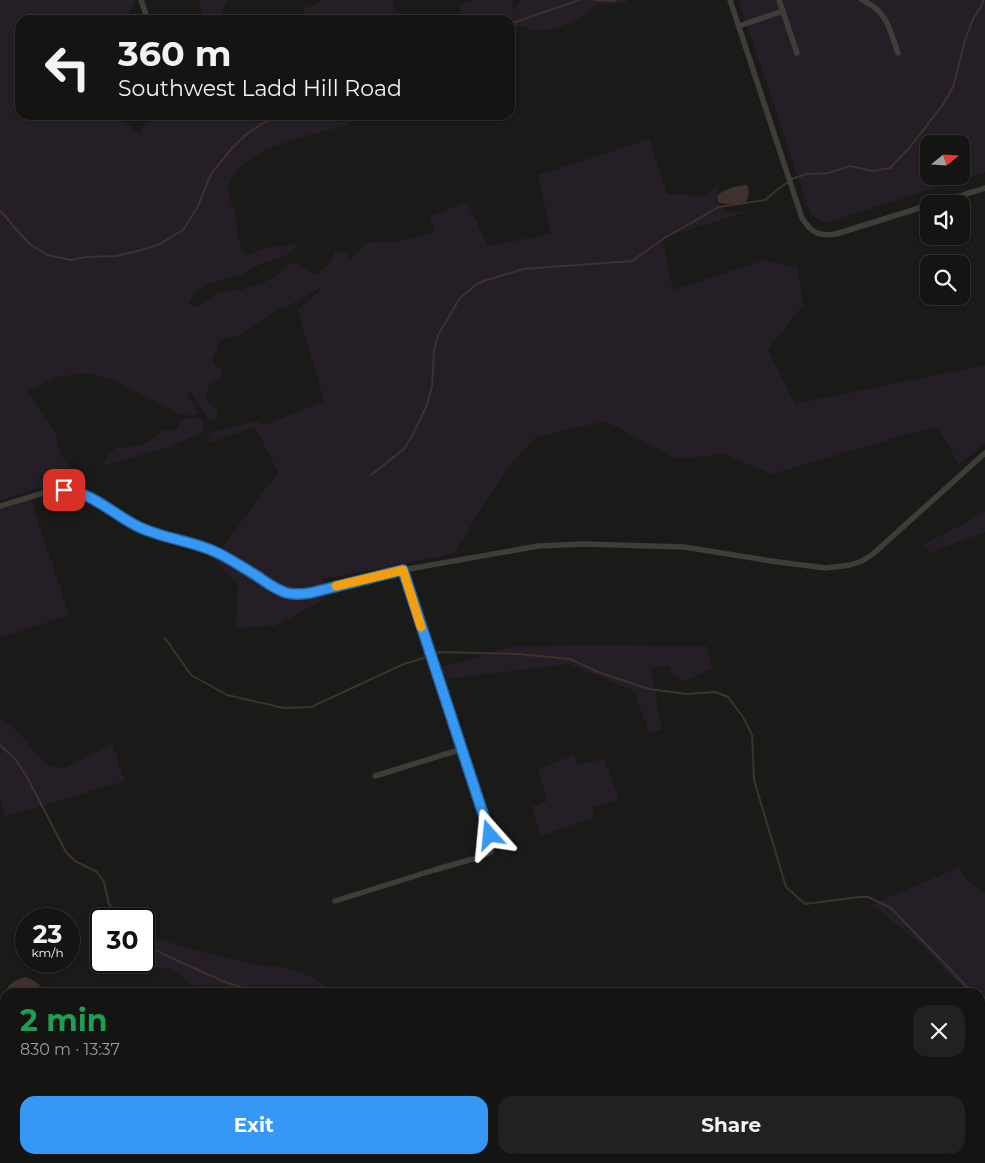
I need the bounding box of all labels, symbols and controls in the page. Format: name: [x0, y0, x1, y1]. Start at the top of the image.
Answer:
text: 360 m: [118, 32, 231, 75]
icon: left: [35, 35, 100, 100]
text: Southwest Ladd Hill Road: [118, 75, 402, 102]
north arrow: [920, 135, 970, 185]
map controls: [920, 135, 970, 305]
button: sound: [920, 195, 970, 245]
button: search: [920, 255, 970, 305]
pin: [43, 469, 85, 511]
icon: arrive: [50, 476, 78, 504]
position arrow: [463, 808, 515, 860]
speed limit sign: 30: [90, 908, 155, 973]
text: 23: [33, 919, 62, 949]
text: km/h: [31, 945, 64, 960]
text: 2 min: [20, 1002, 107, 1039]
button: close: [913, 1005, 965, 1057]
text: 830 m · 13:37: [20, 1040, 120, 1059]
button: Exit: [20, 1096, 488, 1154]
button: Share: [498, 1096, 965, 1154]

